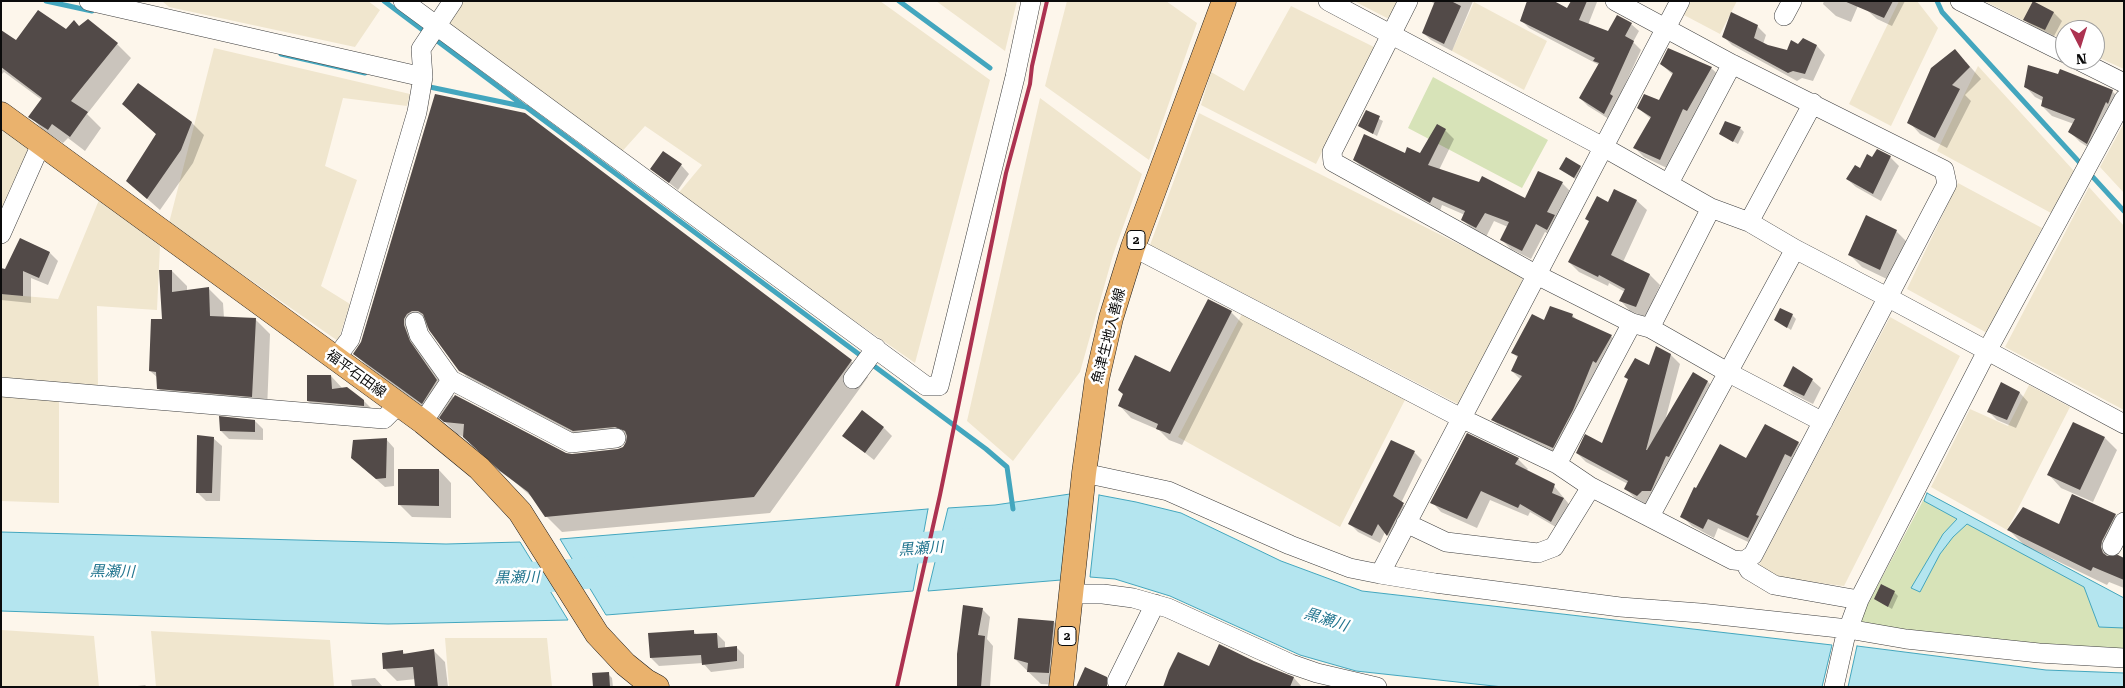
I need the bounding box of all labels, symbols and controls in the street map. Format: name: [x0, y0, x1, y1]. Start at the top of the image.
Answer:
north arrow: [2055, 20, 2105, 70]
text: N: [2075, 51, 2087, 67]
road number: 2: [1127, 230, 1145, 250]
street label: 魚津生地入善線: [1089, 286, 1129, 386]
street label: 福平石田線: [323, 347, 389, 401]
water label: 黒瀬川: [898, 538, 944, 560]
water label: 黒瀬川: [89, 563, 135, 581]
water label: 黒瀬川: [494, 569, 540, 587]
water label: 黒瀬川: [1302, 604, 1350, 636]
road number: 2: [1058, 626, 1076, 646]

